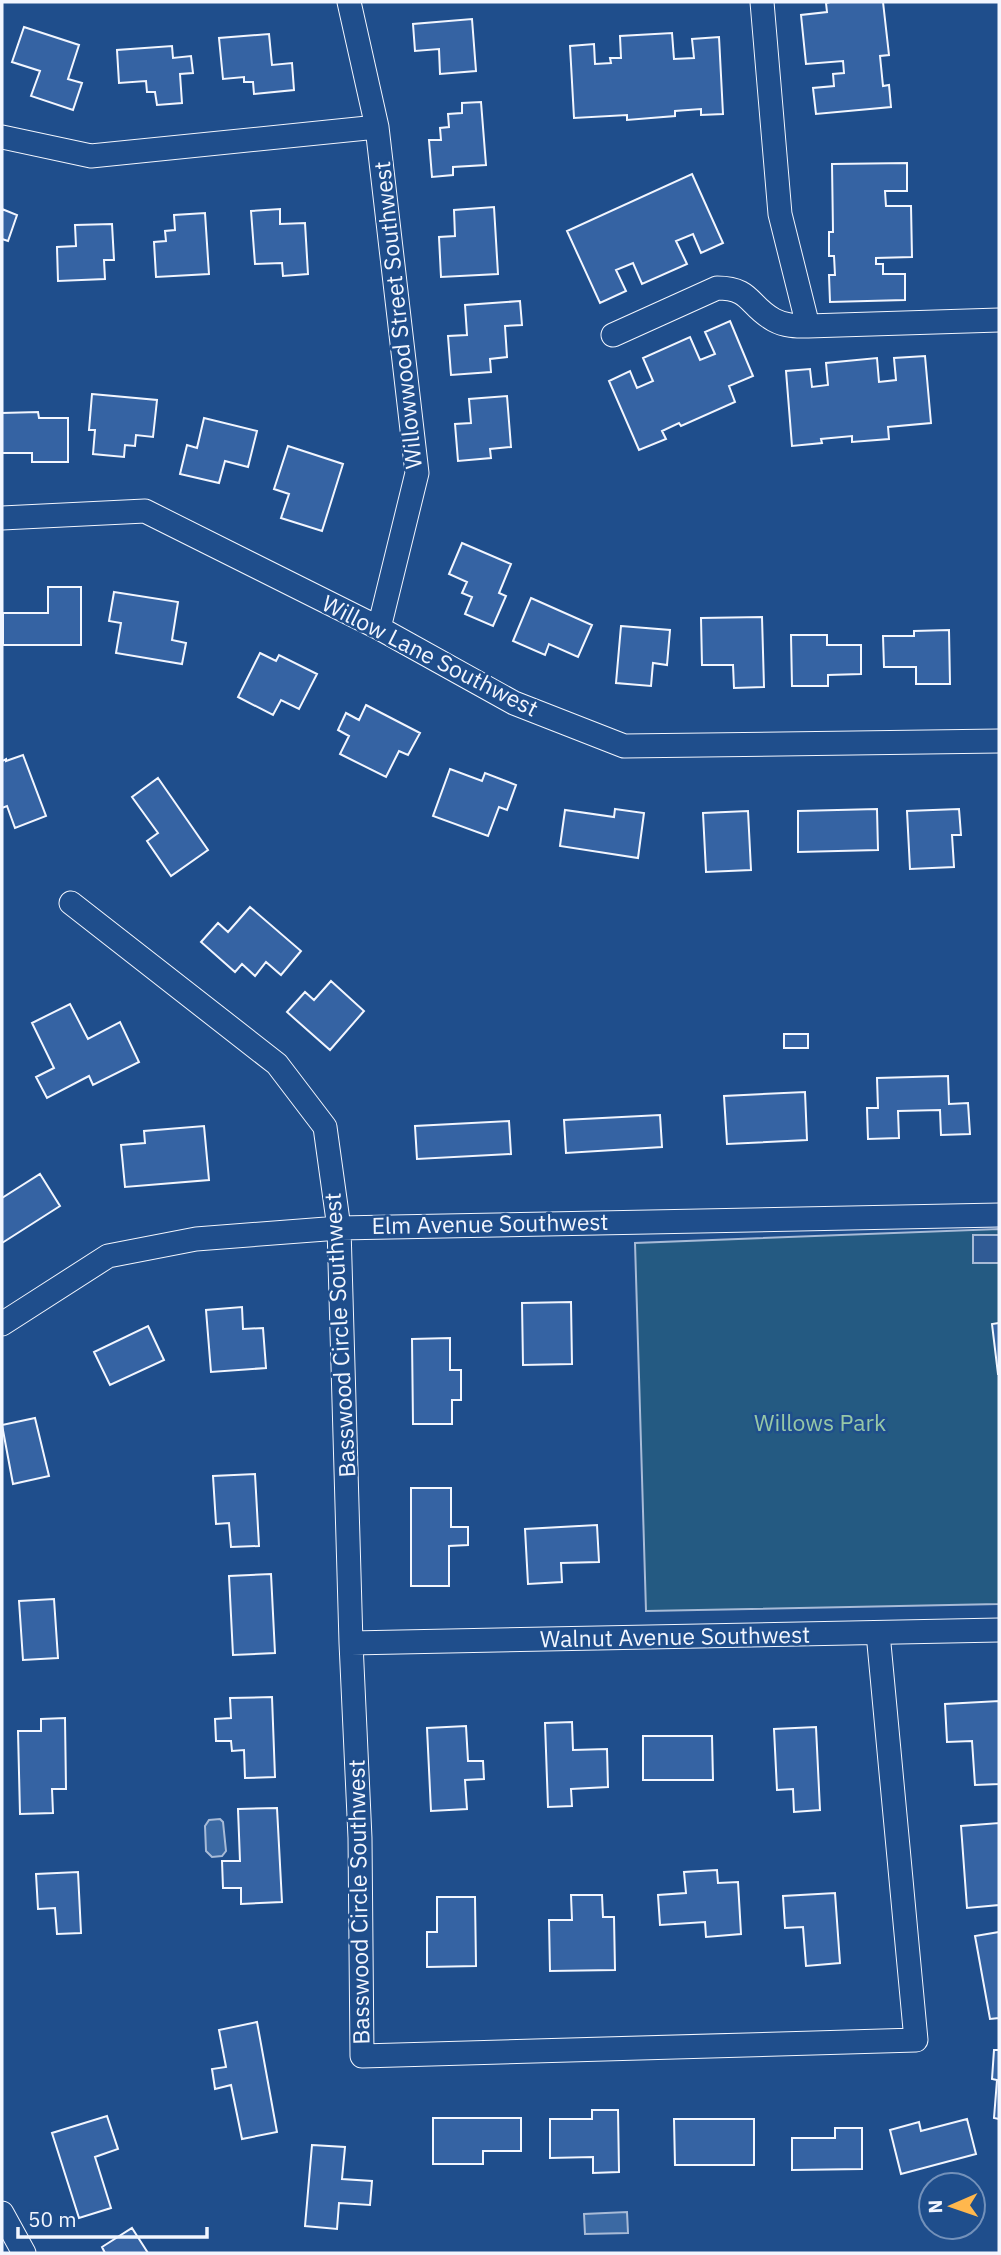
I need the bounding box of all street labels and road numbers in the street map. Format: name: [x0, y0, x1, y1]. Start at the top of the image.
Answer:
street label: Willowwood Street Southwest: [366, 160, 428, 470]
street label: Willow Lane Southwest: [317, 587, 544, 723]
street label: Basswood Circle Southwest: [317, 1192, 361, 1478]
street label: Elm Avenue Southwest: [371, 1206, 609, 1240]
street label: Walnut Avenue Southwest: [540, 1619, 810, 1653]
street label: Basswood Circle Southwest: [341, 1759, 375, 2045]

